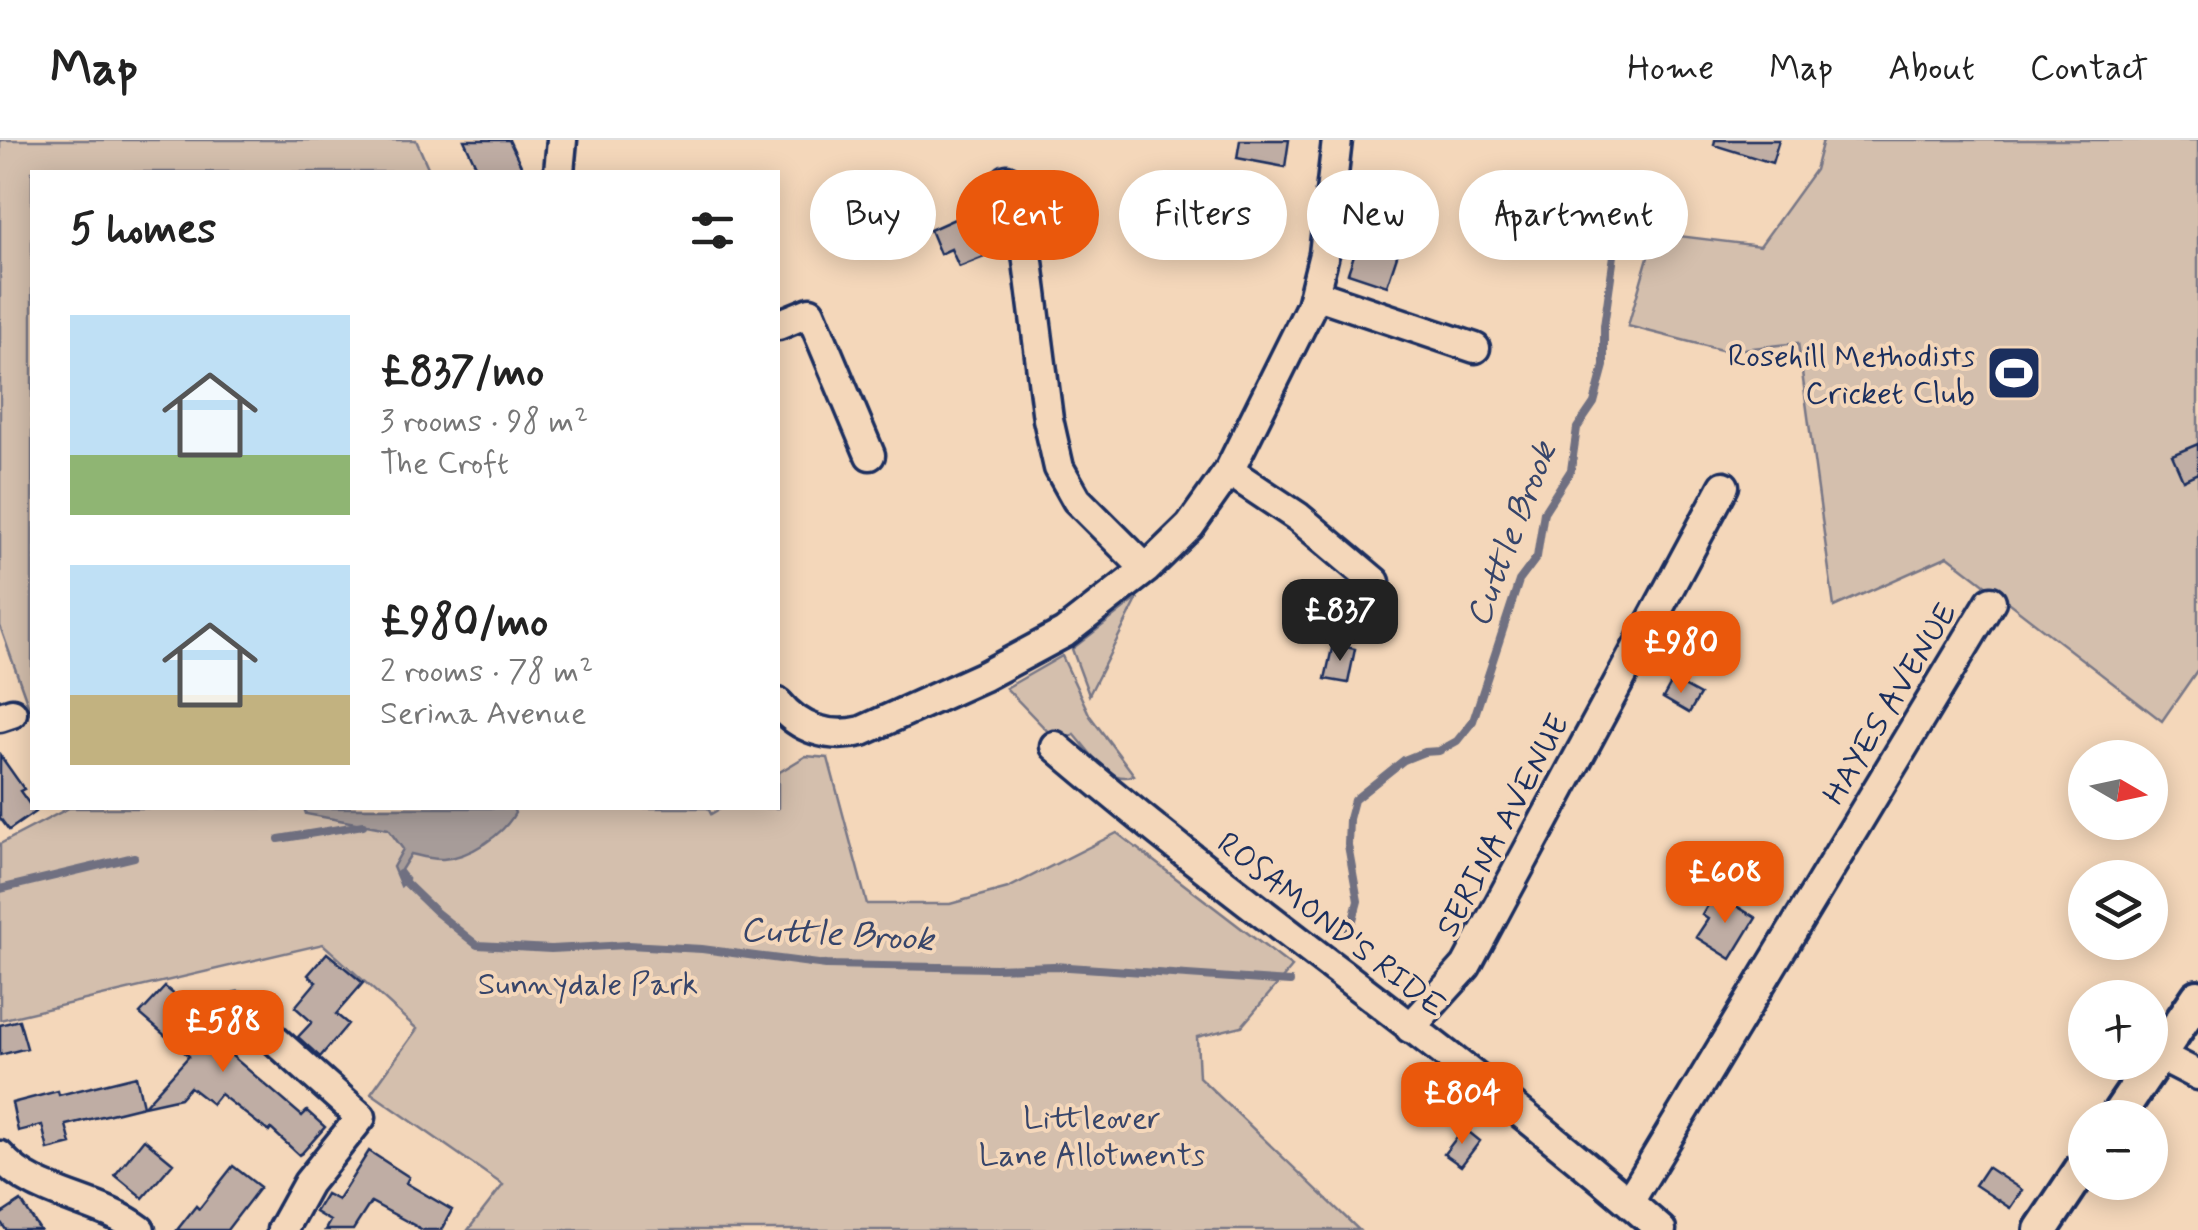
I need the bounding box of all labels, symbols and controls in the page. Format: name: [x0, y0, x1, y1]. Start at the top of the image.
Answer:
text: Map: [50, 38, 138, 101]
text: Home: [1627, 46, 1714, 92]
text: Map: [1769, 46, 1833, 92]
text: About: [1888, 46, 1975, 92]
text: Contact: [2030, 46, 2148, 92]
chip: Buy: [810, 170, 936, 260]
chip: Rent: [956, 170, 1099, 260]
chip: Filters: [1119, 170, 1287, 260]
chip: New: [1307, 170, 1439, 260]
chip: Apartment: [1459, 170, 1688, 260]
text: 5 homes: [70, 203, 216, 258]
icon: filters: [685, 203, 740, 258]
place label: Rosehill Methodists Cricket Club: [1728, 336, 1975, 415]
sports icon: Rosehill Methodists Cricket Club: [1984, 343, 2044, 403]
text: £837/mo: [380, 346, 544, 401]
icon: home: [150, 355, 270, 475]
text: 3 rooms · 98 m²: [380, 401, 588, 443]
water label: Cuttle Brook: [1456, 434, 1569, 633]
text: The Croft: [380, 443, 509, 485]
pin: £837: [1281, 579, 1399, 664]
text: £837: [1304, 590, 1376, 632]
street label: HAYES AVENUE: [1814, 595, 1968, 813]
text: £980/mo: [380, 596, 548, 651]
icon: home: [150, 605, 270, 725]
pin: £980: [1622, 611, 1740, 696]
text: £980: [1644, 622, 1718, 664]
text: 2 rooms · 78 m²: [380, 651, 593, 693]
text: Serina Avenue: [380, 693, 586, 735]
street label: SERINA AVENUE: [1427, 707, 1580, 945]
north arrow: [2068, 740, 2168, 840]
map controls: [2068, 740, 2168, 1200]
street label: ROSAMOND'S RIDE: [1208, 823, 1454, 1028]
pin: £608: [1666, 841, 1784, 926]
text: £608: [1688, 852, 1762, 894]
button: layers: [2068, 860, 2168, 960]
water label: Cuttle Brook: [739, 907, 937, 963]
park label: Sunnydale Park: [478, 964, 698, 1006]
button: +: [2068, 980, 2168, 1080]
pin: £588: [164, 990, 282, 1075]
text: £588: [185, 1001, 261, 1043]
pin: £804: [1403, 1062, 1521, 1147]
text: £804: [1423, 1073, 1501, 1115]
park label: Littleover Lane Allotments: [979, 1098, 1205, 1177]
button: −: [2068, 1100, 2168, 1200]

